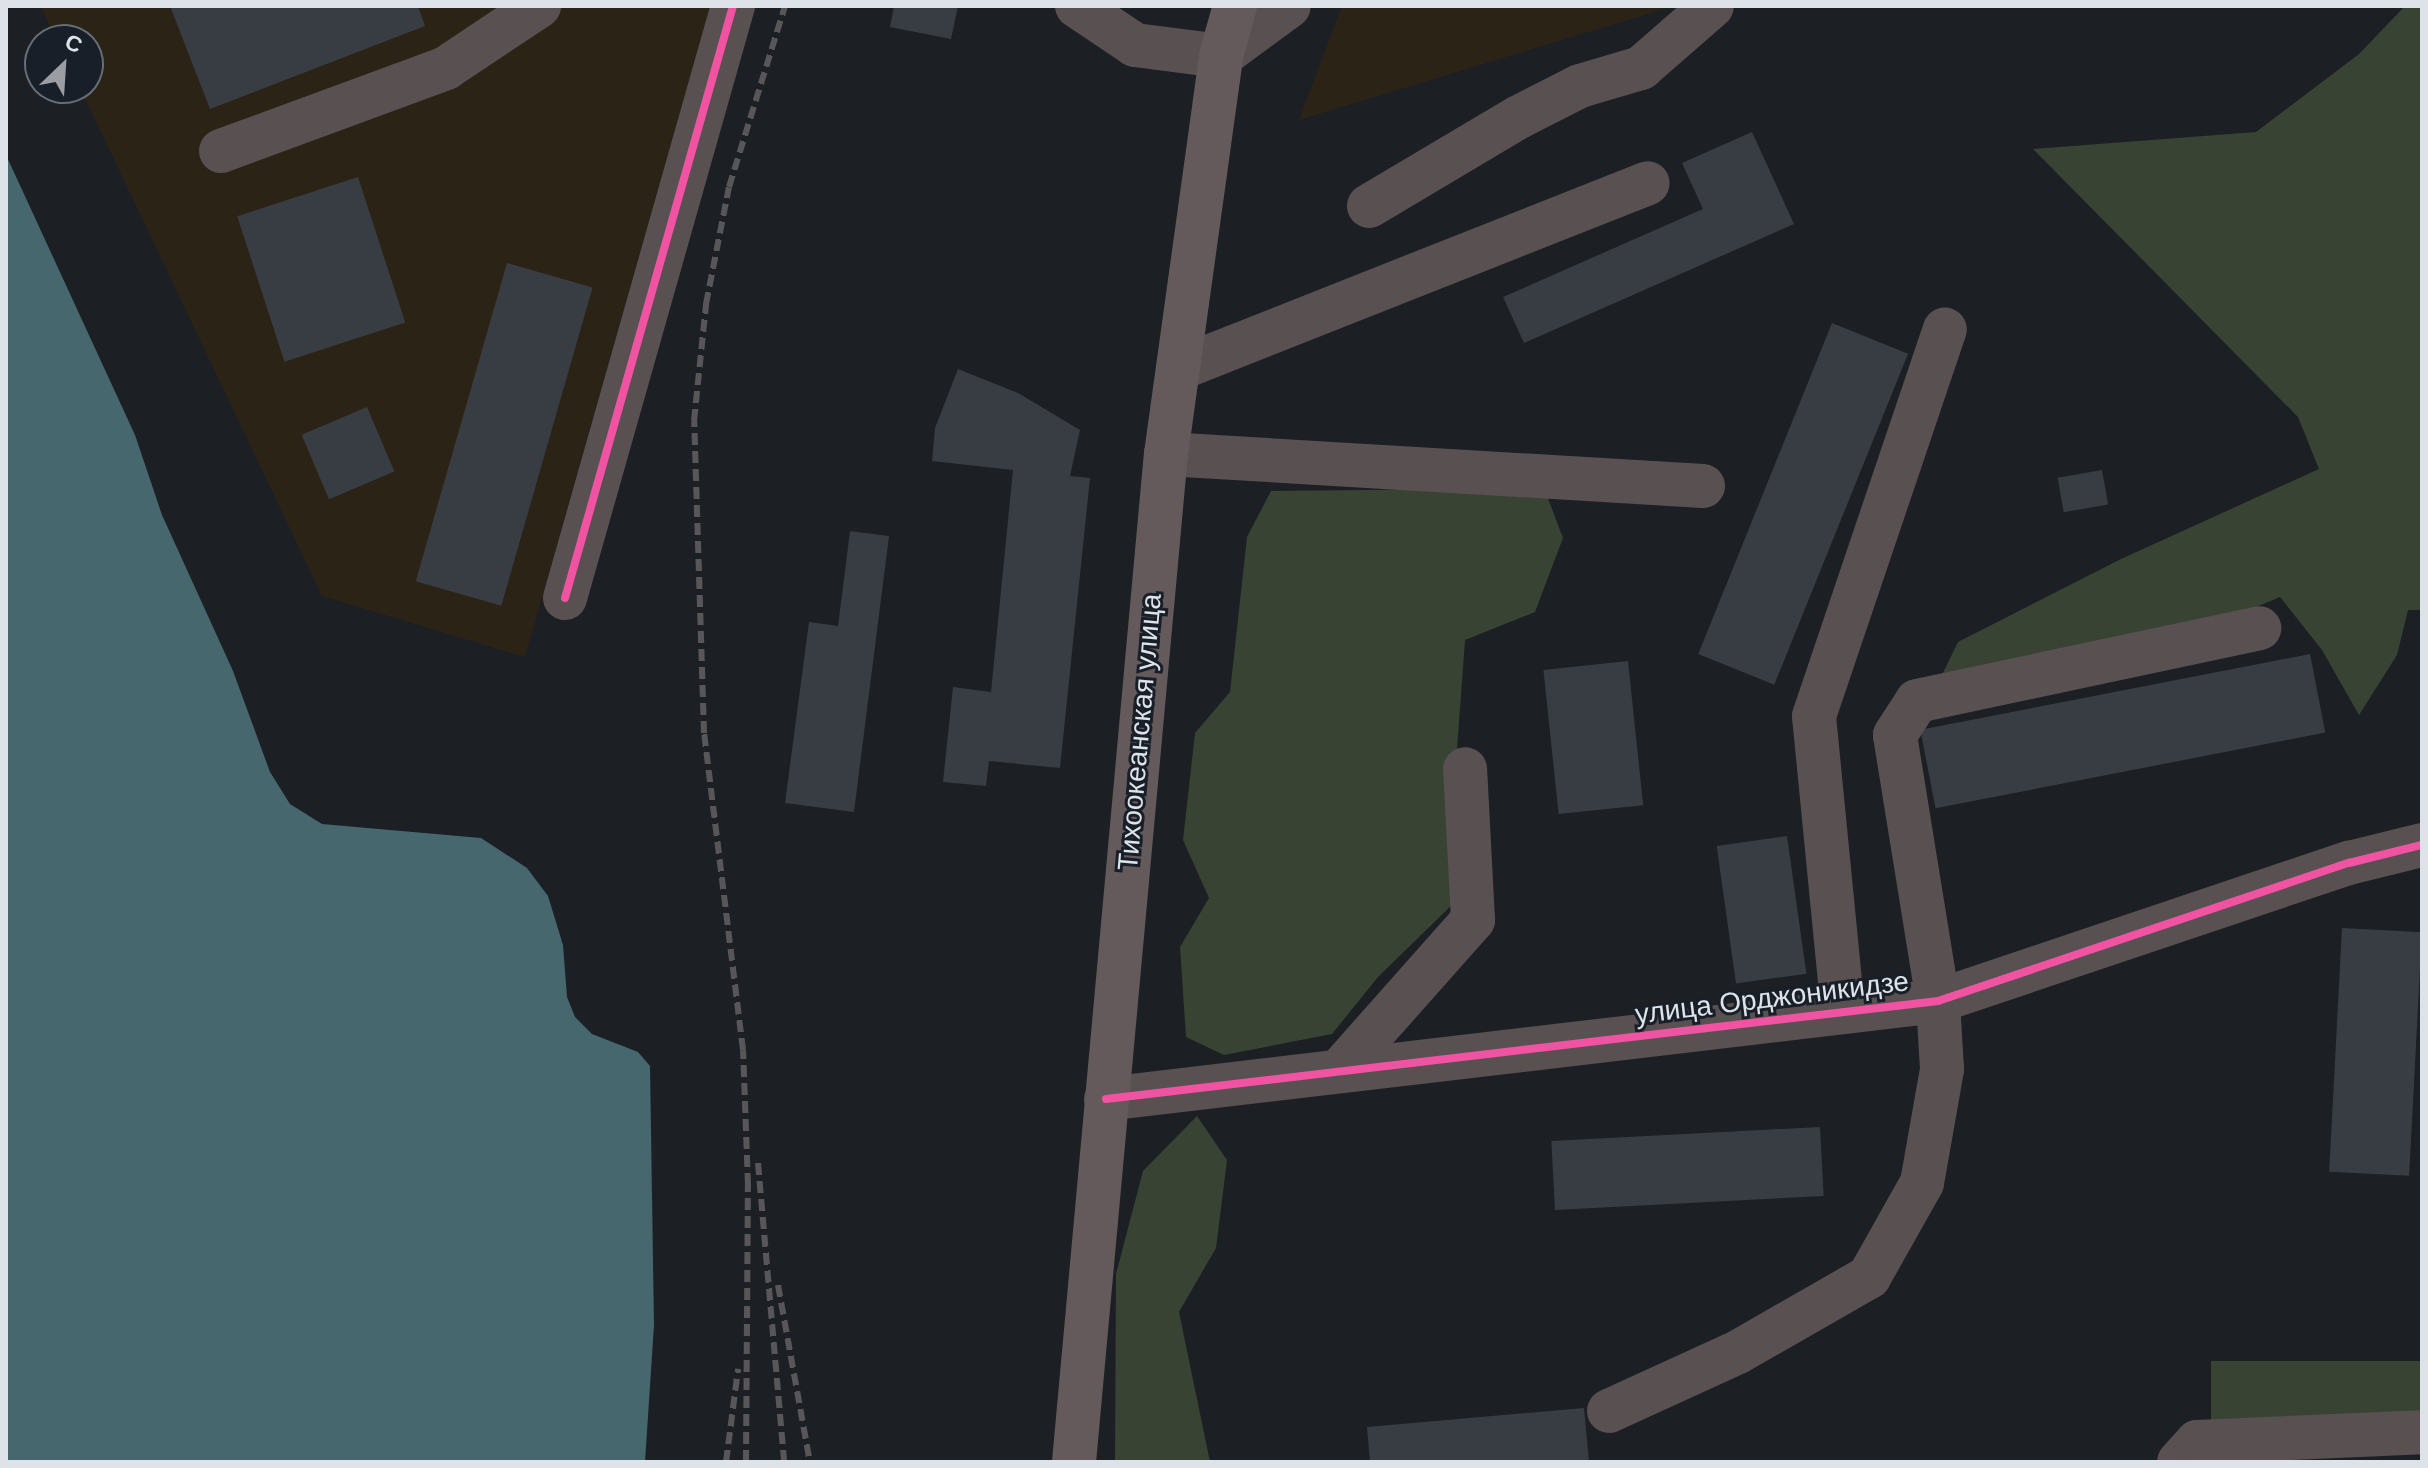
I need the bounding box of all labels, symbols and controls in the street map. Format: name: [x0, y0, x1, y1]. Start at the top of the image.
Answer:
north arrow: [24, 24, 104, 104]
text: С: [61, 29, 86, 58]
street label: Тихоокеанская улица: [1111, 592, 1169, 872]
street label: улица Орджоникидзе: [1633, 965, 1911, 1031]

